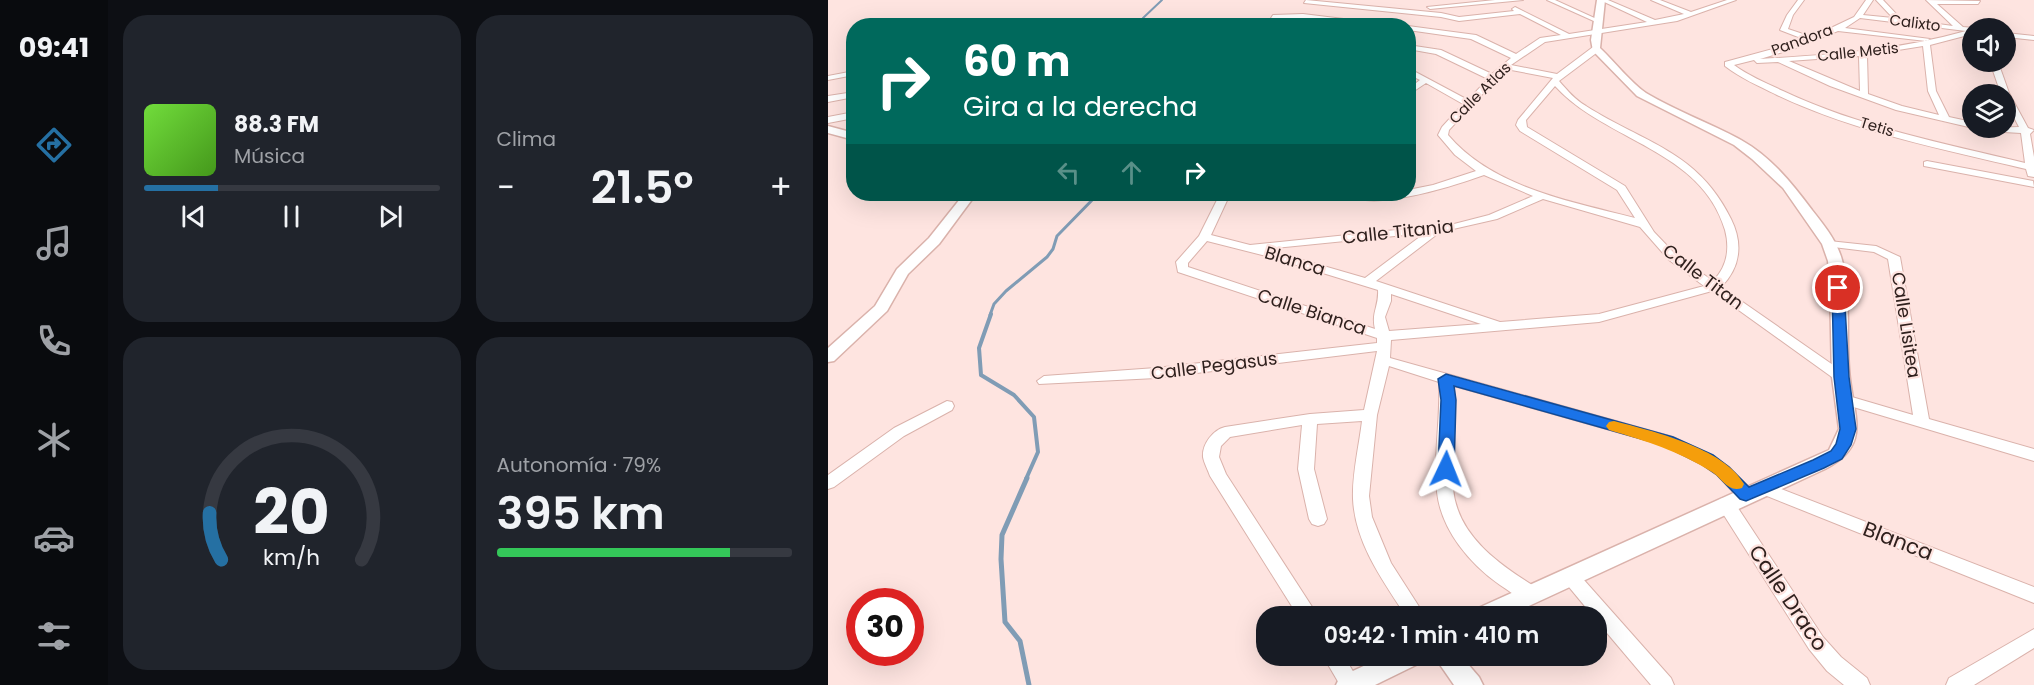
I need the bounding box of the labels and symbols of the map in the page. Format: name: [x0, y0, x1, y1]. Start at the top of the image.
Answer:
street label: Calixto: [1888, 9, 1942, 36]
street label: Pandora: [1768, 19, 1835, 60]
street label: Calle Metis: [1816, 37, 1900, 66]
street label: Calle Atlas: [1444, 57, 1515, 128]
street label: Tetis: [1858, 111, 1897, 142]
street label: Calle Titania: [1341, 213, 1455, 250]
street label: Calle Titan: [1658, 238, 1749, 315]
street label: Blanca: [1262, 239, 1329, 282]
pin: [1812, 262, 1863, 313]
street label: Calle Lisitea: [1886, 270, 1927, 380]
street label: Calle Bianca: [1254, 282, 1370, 341]
street label: Calle Pegasus: [1149, 345, 1279, 386]
position arrow: [1414, 437, 1478, 501]
street label: Blanca: [1859, 514, 1937, 567]
street label: Calle Draco: [1742, 539, 1835, 657]
speed limit sign: 30: [846, 588, 924, 666]

